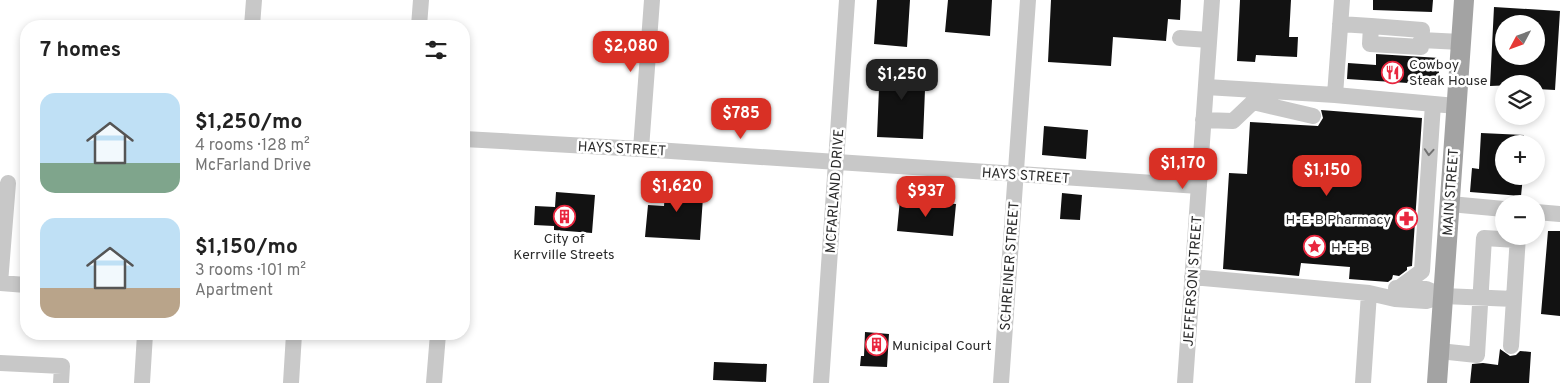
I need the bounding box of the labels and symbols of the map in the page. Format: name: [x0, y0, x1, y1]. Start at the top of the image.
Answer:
north arrow: [1495, 15, 1545, 65]
pin: $2,080: [590, 30, 672, 73]
place label: Cowboy Steak House: [1409, 57, 1487, 90]
pin: $1,250: [861, 58, 943, 101]
restaurant icon: Cowboy Steak House: [1381, 60, 1405, 84]
pin: $785: [711, 98, 771, 140]
street label: MCFARLAND DRIVE: [823, 128, 848, 254]
street label: HAYS STREET: [577, 139, 667, 160]
pin: $1,170: [1142, 148, 1224, 190]
street label: MAIN STREET: [1440, 148, 1463, 236]
one-way arrow: [1424, 149, 1435, 157]
pin: $1,150: [1286, 154, 1368, 197]
street label: HAYS STREET: [981, 165, 1071, 188]
pin: $1,620: [636, 170, 718, 213]
pin: $937: [896, 176, 956, 218]
street label: SCHREINER STREET: [997, 201, 1023, 331]
building icon: City of Kerrville Streets: [552, 204, 576, 228]
pharmacy icon: H-E-B Pharmacy: [1395, 207, 1419, 231]
place label: H-E-B Pharmacy: [1285, 212, 1391, 229]
street label: JEFFERSON STREET: [1180, 215, 1207, 347]
place label: City of Kerrville Streets: [513, 231, 615, 264]
place icon: H-E-B: [1303, 235, 1327, 259]
place label: H-E-B: [1331, 240, 1370, 257]
building icon: Municipal Court: [864, 333, 888, 357]
place label: Municipal Court: [892, 338, 992, 355]

